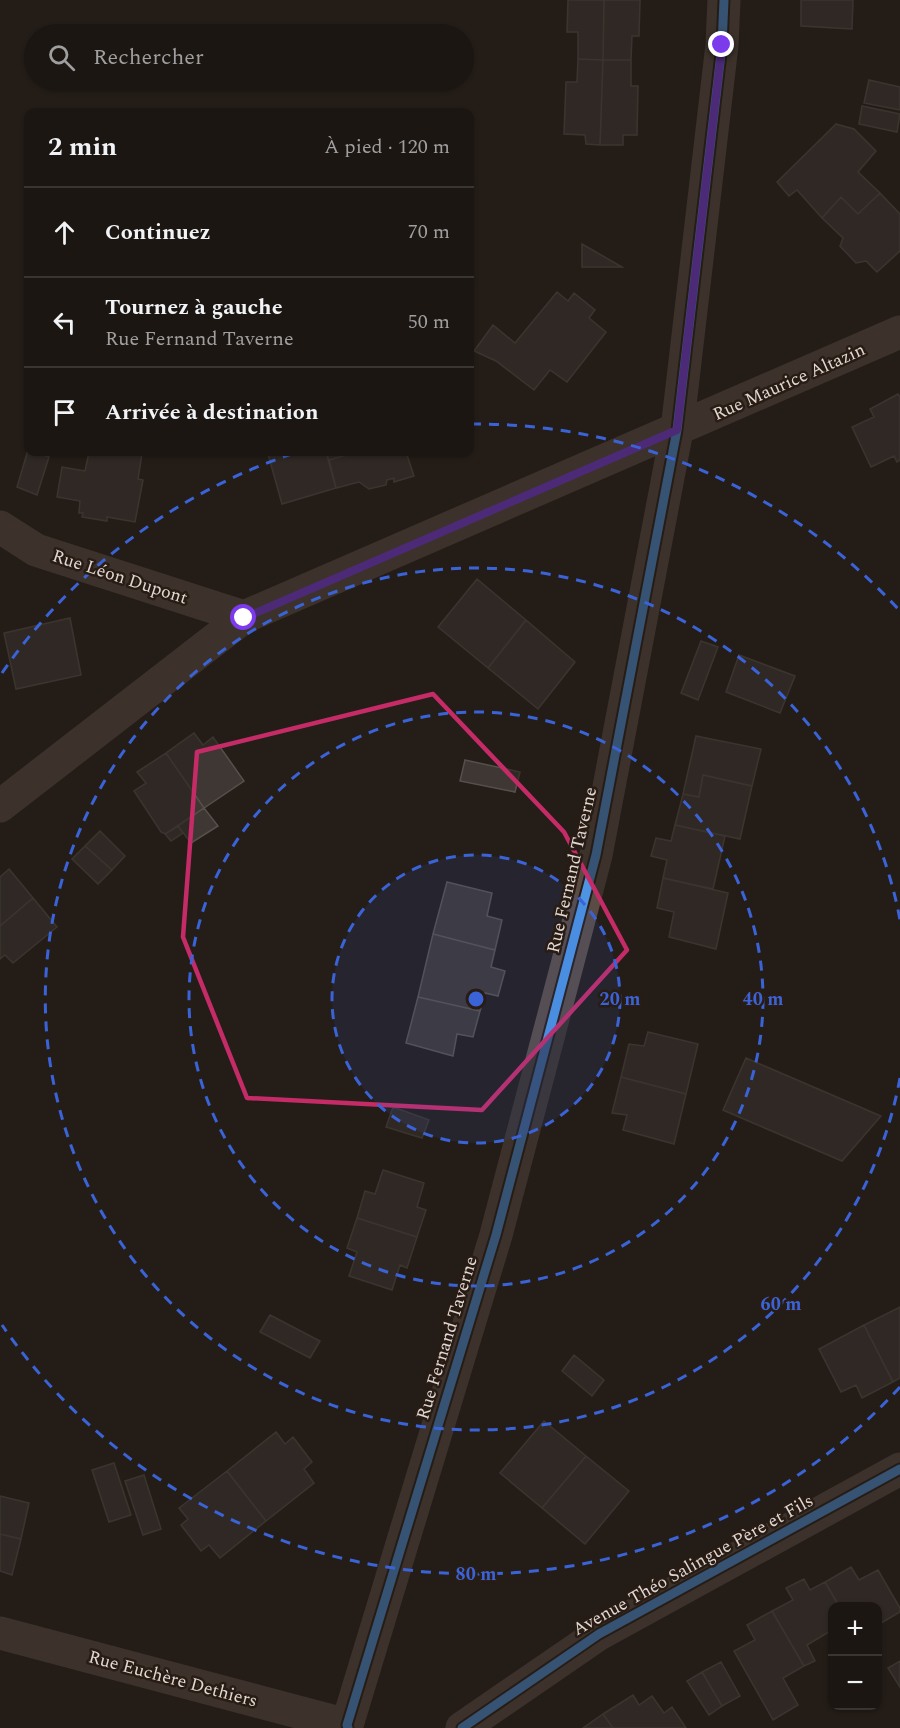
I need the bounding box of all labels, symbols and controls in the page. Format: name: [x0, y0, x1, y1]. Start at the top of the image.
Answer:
search box: [24, 24, 474, 90]
route end: [708, 31, 734, 57]
icon: search: [45, 41, 78, 74]
text: Rechercher: [93, 41, 204, 74]
text: 2 min: [48, 127, 117, 167]
text: À pied · 120 m: [324, 132, 450, 162]
icon: ahead: [48, 216, 81, 249]
text: Continuez: [105, 216, 211, 249]
text: 70 m: [408, 217, 450, 247]
text: Tournez à gauche: [105, 291, 283, 324]
icon: left: [48, 306, 81, 339]
text: 50 m: [408, 307, 450, 337]
text: Rue Fernand Taverne: [105, 324, 294, 354]
street label: Rue Maurice Altazin: [708, 336, 870, 428]
icon: arrive: [48, 396, 81, 429]
text: Arrivée à destination: [105, 396, 319, 429]
street label: Rue Léon Dupont: [49, 542, 191, 612]
route start: [230, 604, 256, 630]
street label: Rue Fernand Taverne: [540, 784, 604, 956]
text: 20 m: [600, 986, 640, 1013]
text: 40 m: [743, 986, 783, 1013]
centre of rings: [466, 989, 486, 1009]
street label: Rue Fernand Taverne: [409, 1253, 485, 1423]
text: 60 m: [761, 1291, 801, 1318]
street label: Avenue Théo Salingue Père et Fils: [568, 1487, 818, 1643]
text: 80 m: [456, 1561, 496, 1588]
map controls: [828, 1602, 882, 1710]
button: +: [828, 1602, 882, 1656]
street label: Rue Euchère Dethiers: [86, 1643, 260, 1715]
button: −: [828, 1656, 882, 1710]

